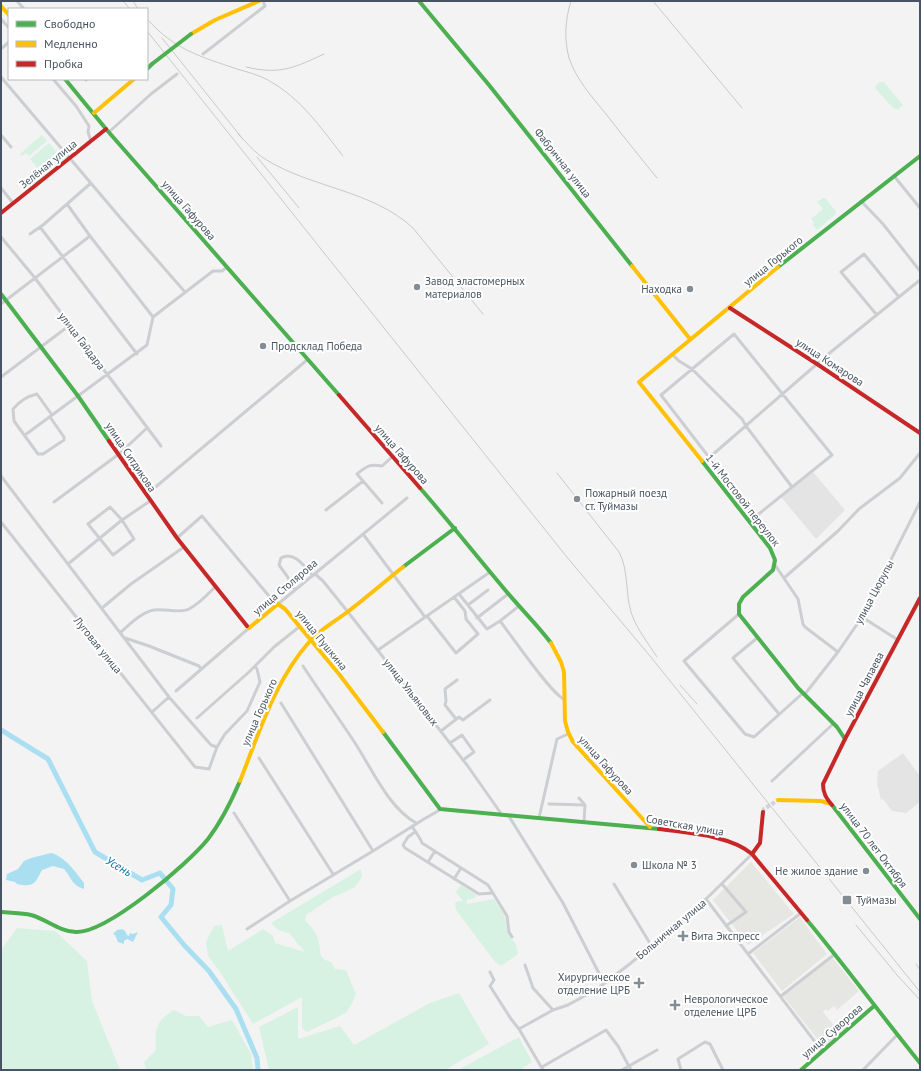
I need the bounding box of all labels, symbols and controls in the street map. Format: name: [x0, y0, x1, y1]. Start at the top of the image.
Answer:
legend: [8, 8, 148, 80]
text: Свободно: [44, 16, 95, 31]
text: Медленно: [44, 36, 98, 51]
text: Пробка: [44, 56, 83, 71]
street label: Фабричная улица: [531, 125, 595, 201]
street label: Зелёная улица: [16, 137, 80, 191]
street label: улица Гафурова: [159, 177, 219, 243]
street label: улица Горького: [740, 233, 806, 289]
place label: Завод эластомерных материалов: [425, 274, 525, 301]
marker: Завод эластомерных материалов: [412, 282, 422, 292]
place label: Находка: [641, 282, 682, 296]
marker: Находка: [685, 284, 695, 294]
street label: улица Гайдара: [56, 309, 108, 373]
street label: улица Комарова: [793, 335, 867, 389]
place label: Продсклад Победа: [271, 339, 362, 353]
marker: Продсклад Победа: [258, 341, 268, 351]
street label: улица Ситдикова: [102, 419, 160, 495]
street label: улица Гафурова: [372, 421, 432, 487]
street label: 1-й Мостовой переулок: [703, 451, 784, 549]
place label: Пожарный поезд ст. Туймазы: [585, 486, 667, 513]
marker: Пожарный поезд ст. Туймазы: [572, 494, 582, 504]
street label: улица Столярова: [250, 556, 320, 618]
street label: улица Цюрупы: [851, 558, 897, 626]
street label: улица Пушкина: [293, 607, 351, 673]
street label: Луговая улица: [70, 613, 125, 676]
street label: улица Чапаева: [841, 649, 887, 719]
street label: улица Ульяновых: [380, 655, 442, 729]
street label: улица Горького: [238, 676, 280, 748]
street label: улица Гафурова: [576, 732, 636, 798]
street label: улица 70 лет Октября: [837, 799, 911, 891]
street label: Советская улица: [645, 811, 725, 839]
water label: Усень: [103, 853, 135, 879]
place label: Школа № 3: [642, 858, 697, 872]
marker: Школа № 3: [629, 860, 639, 870]
place label: Не жилое здание: [775, 864, 858, 878]
marker: Не жилое здание: [861, 866, 871, 876]
place label: Туймазы: [856, 893, 897, 907]
marker: Туймазы: [841, 894, 853, 906]
street label: Больничная улица: [633, 896, 709, 962]
place label: Вита Экспресс: [691, 929, 760, 943]
marker: Вита Экспресс: [678, 931, 688, 941]
place label: Хирургическое отделение ЦРБ: [557, 970, 630, 997]
marker: Хирургическое отделение ЦРБ: [633, 977, 645, 989]
place label: Неврологическое отделение ЦРБ: [684, 992, 769, 1019]
marker: Неврологическое отделение ЦРБ: [669, 999, 681, 1011]
street label: улица Суворова: [799, 1001, 865, 1061]

